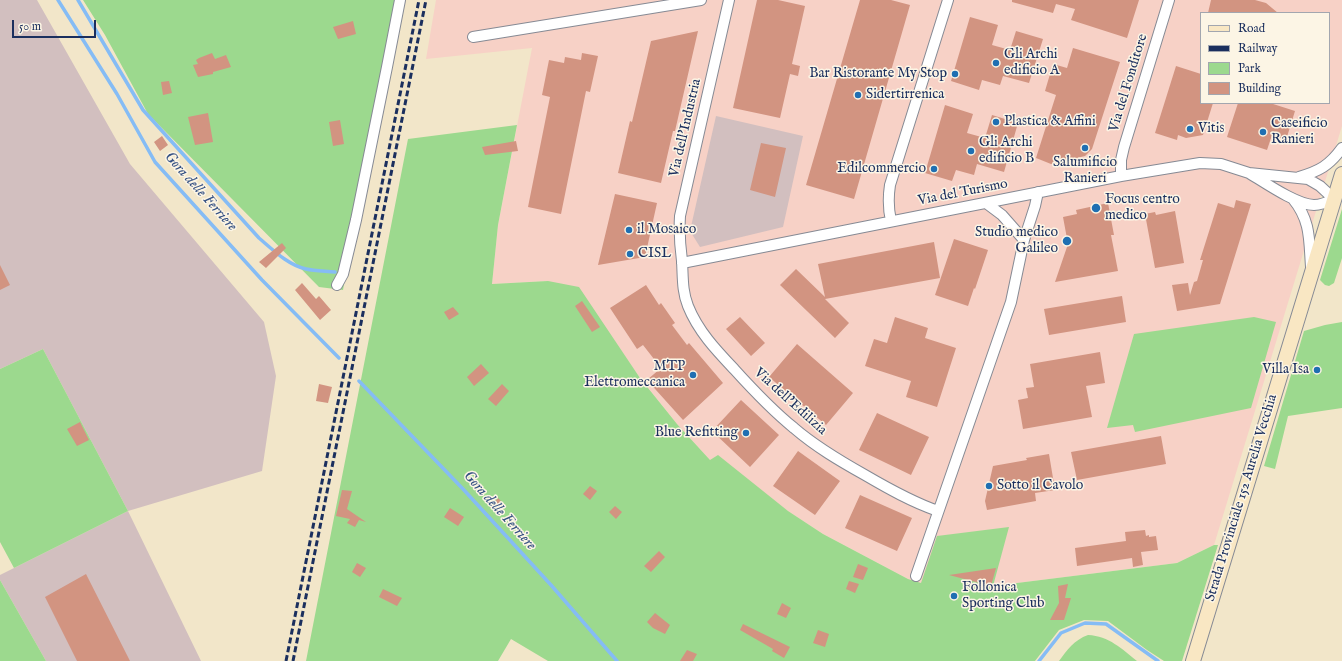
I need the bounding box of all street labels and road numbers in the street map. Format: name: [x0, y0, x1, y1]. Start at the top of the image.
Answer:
street label: Via del Fonditore: [1106, 32, 1152, 134]
street label: Via dell'Industria: [667, 77, 705, 179]
street label: Via del Turismo: [917, 176, 1009, 210]
street label: Via dell'Edilizia: [750, 365, 830, 439]
street label: Strada Provinciale 152 Aurelia Vecchia: [1202, 392, 1282, 604]

